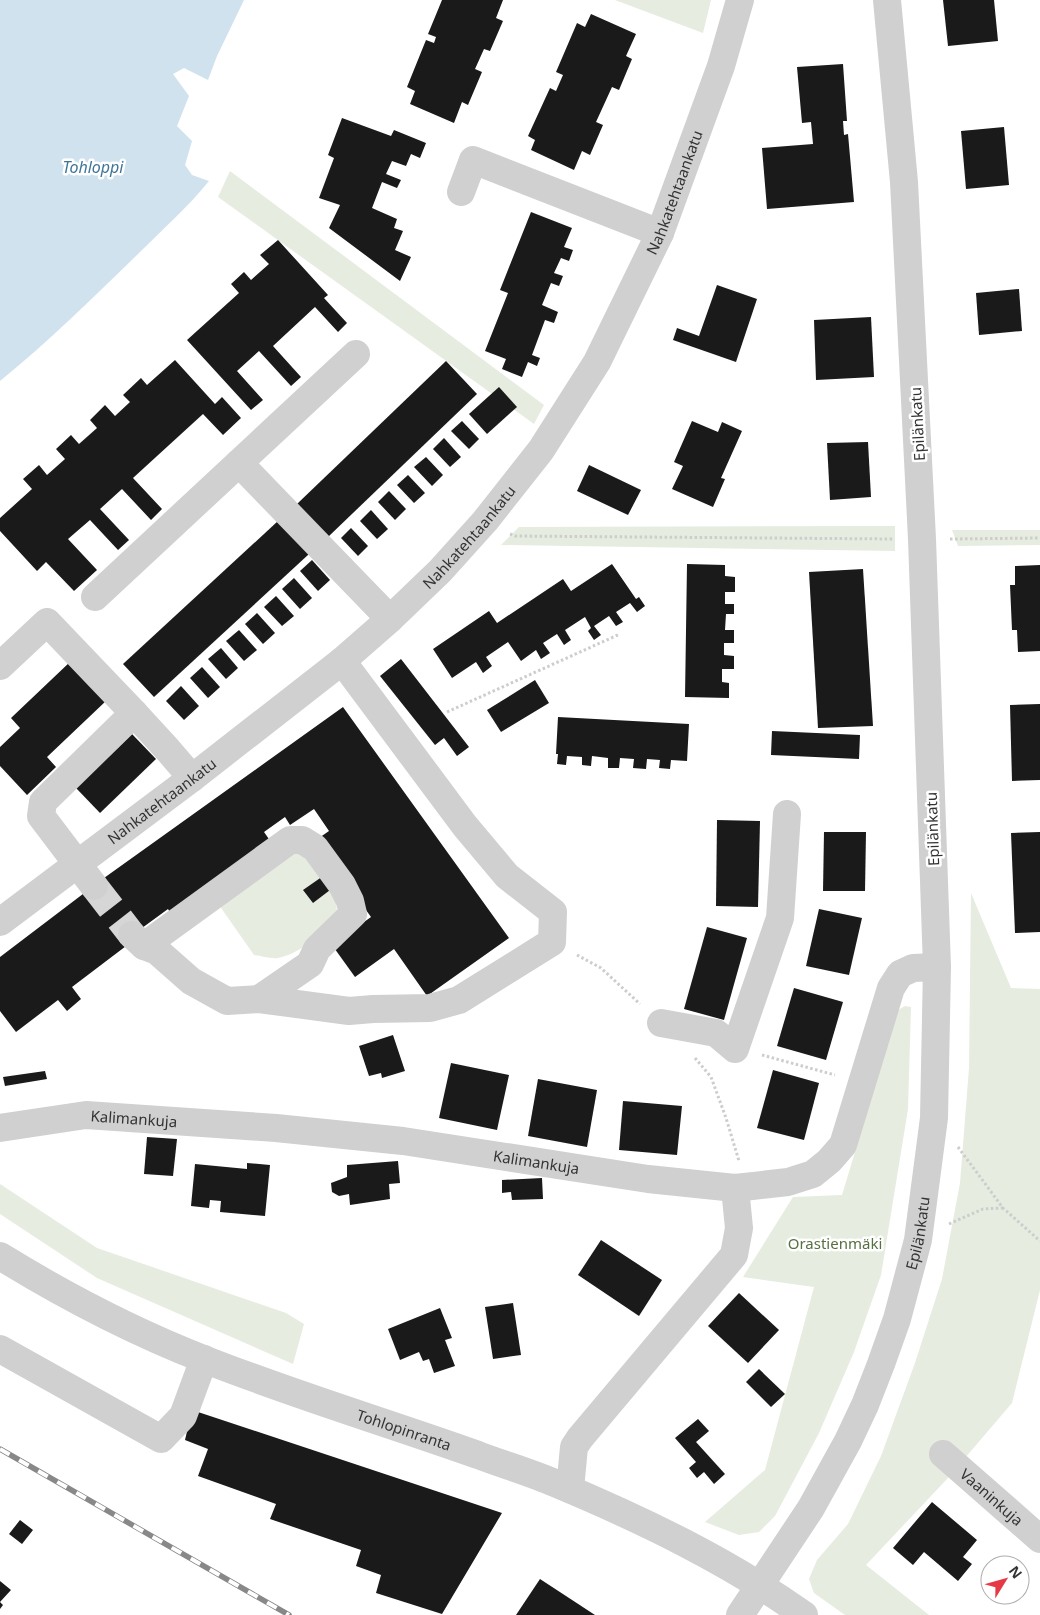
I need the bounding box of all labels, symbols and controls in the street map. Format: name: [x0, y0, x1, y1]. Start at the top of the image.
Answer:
street label: Nahkatehtaankatu: [641, 127, 707, 258]
water label: Tohloppi: [63, 156, 124, 178]
street label: Epilänkatu: [905, 386, 929, 462]
street label: Nahkatehtaankatu: [418, 481, 520, 593]
street label: Nahkatehtaankatu: [103, 753, 220, 848]
street label: Epilänkatu: [921, 792, 943, 866]
street label: Kalimankuja: [90, 1105, 178, 1131]
street label: Kalimankuja: [492, 1145, 581, 1178]
street label: Epilänkatu: [901, 1195, 934, 1272]
park label: Orastienmäki: [788, 1233, 882, 1253]
street label: Tohlopinranta: [354, 1404, 454, 1455]
street label: Vaaninkuja: [956, 1464, 1028, 1530]
north arrow: [980, 1555, 1030, 1605]
text: N: [1005, 1562, 1027, 1582]

